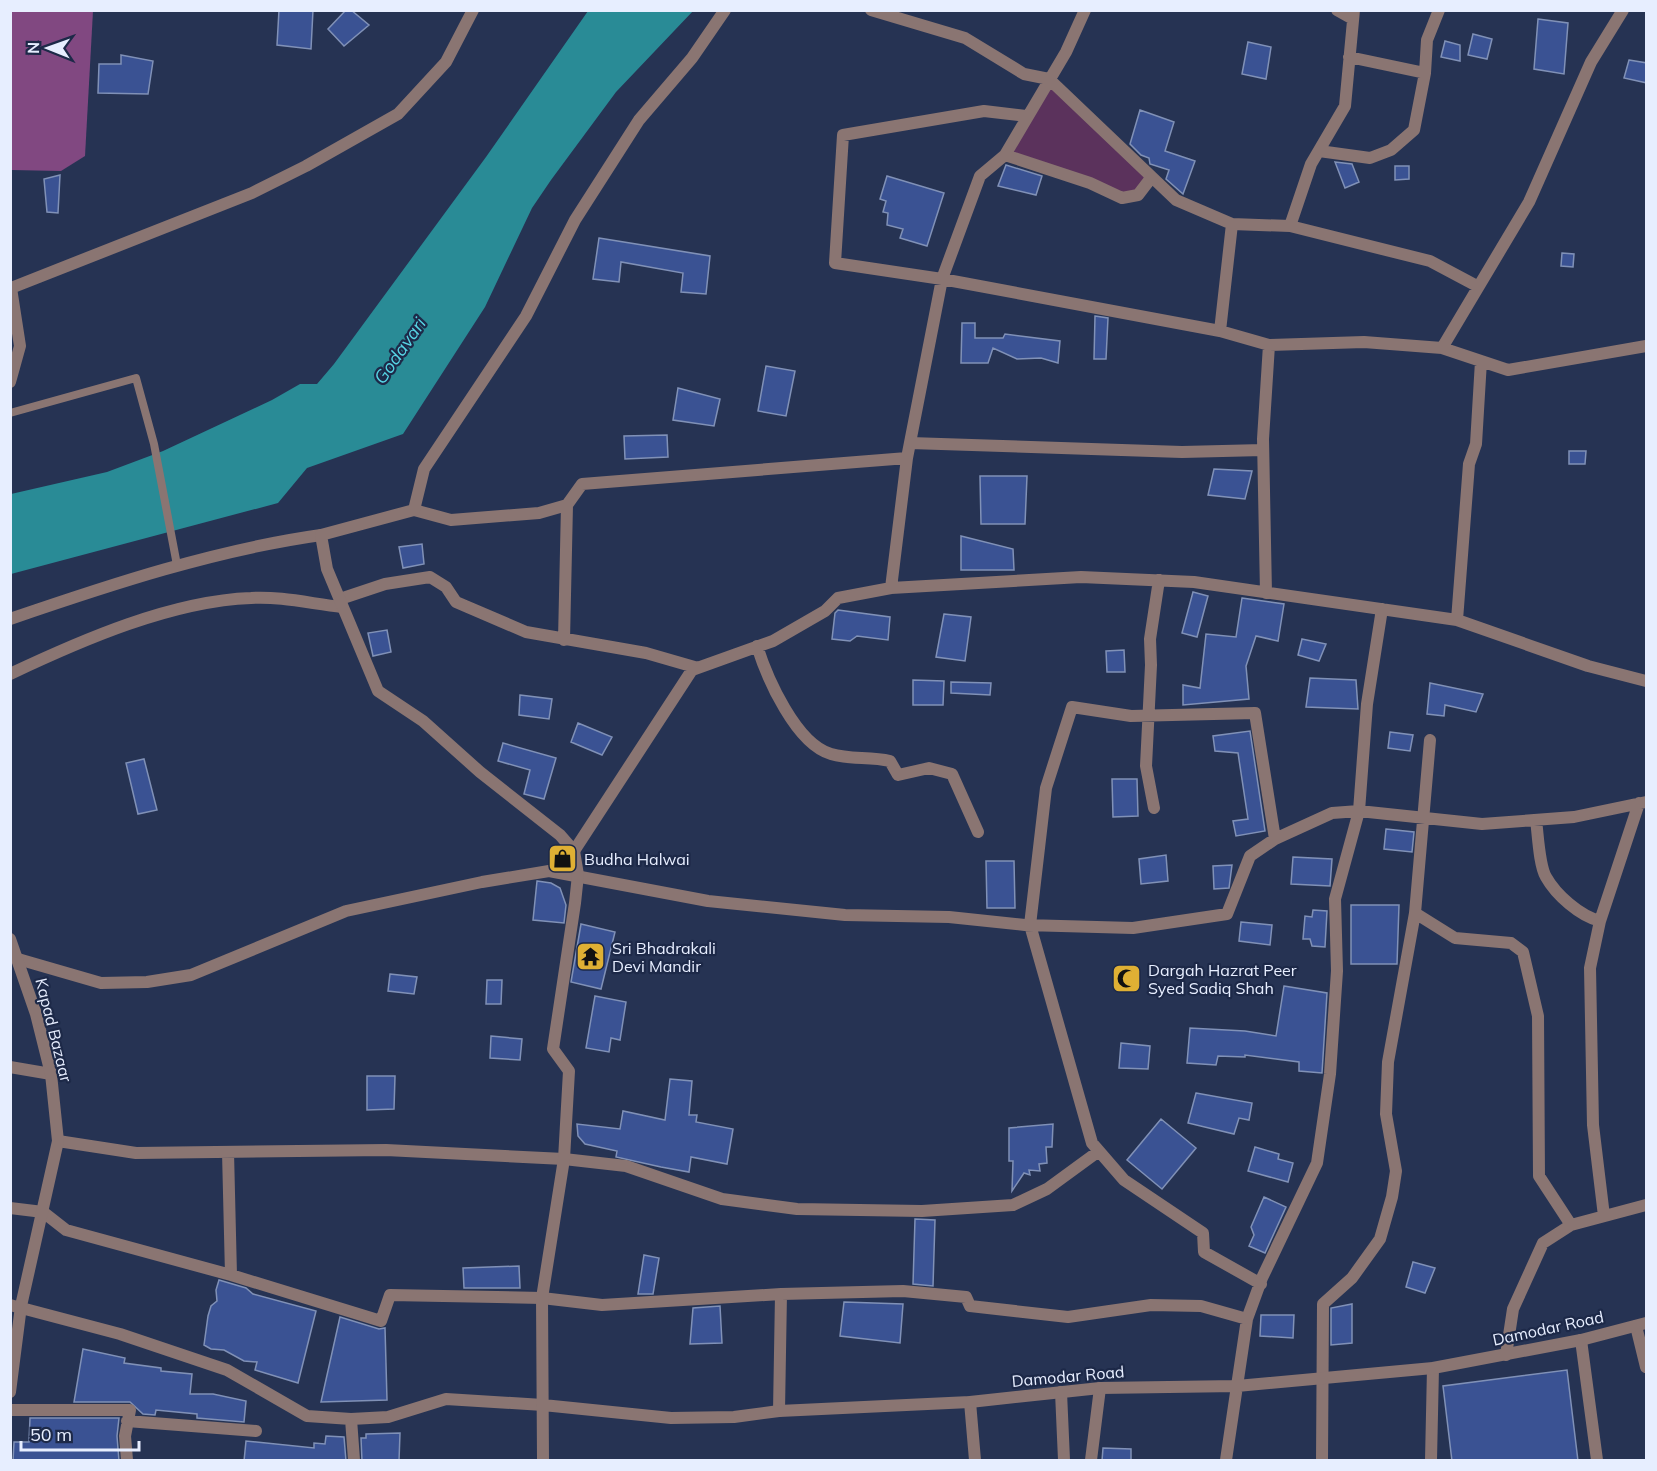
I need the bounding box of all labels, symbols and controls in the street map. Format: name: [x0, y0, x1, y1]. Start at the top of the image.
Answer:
north arrow: [18, 18, 78, 78]
text: N: [23, 42, 43, 54]
water label: Godavari: [368, 312, 431, 388]
shop icon: Budha Halwai: [547, 843, 579, 875]
place label: Budha Halwai: [584, 849, 690, 869]
place label: Sri Bhadrakali Devi Mandir: [612, 938, 716, 976]
temple icon: Sri Bhadrakali Devi Mandir: [575, 941, 607, 973]
place label: Dargah Hazrat Peer Syed Sadiq Shah: [1148, 960, 1297, 998]
mosque icon: Dargah Hazrat Peer Syed Sadiq Shah: [1111, 963, 1143, 995]
street label: Kapad Bazaar: [31, 976, 77, 1084]
street label: Damodar Road: [1491, 1306, 1605, 1350]
street label: Damodar Road: [1011, 1361, 1125, 1391]
scale bar: [21, 1414, 140, 1452]
text: 50 m: [30, 1423, 72, 1446]

